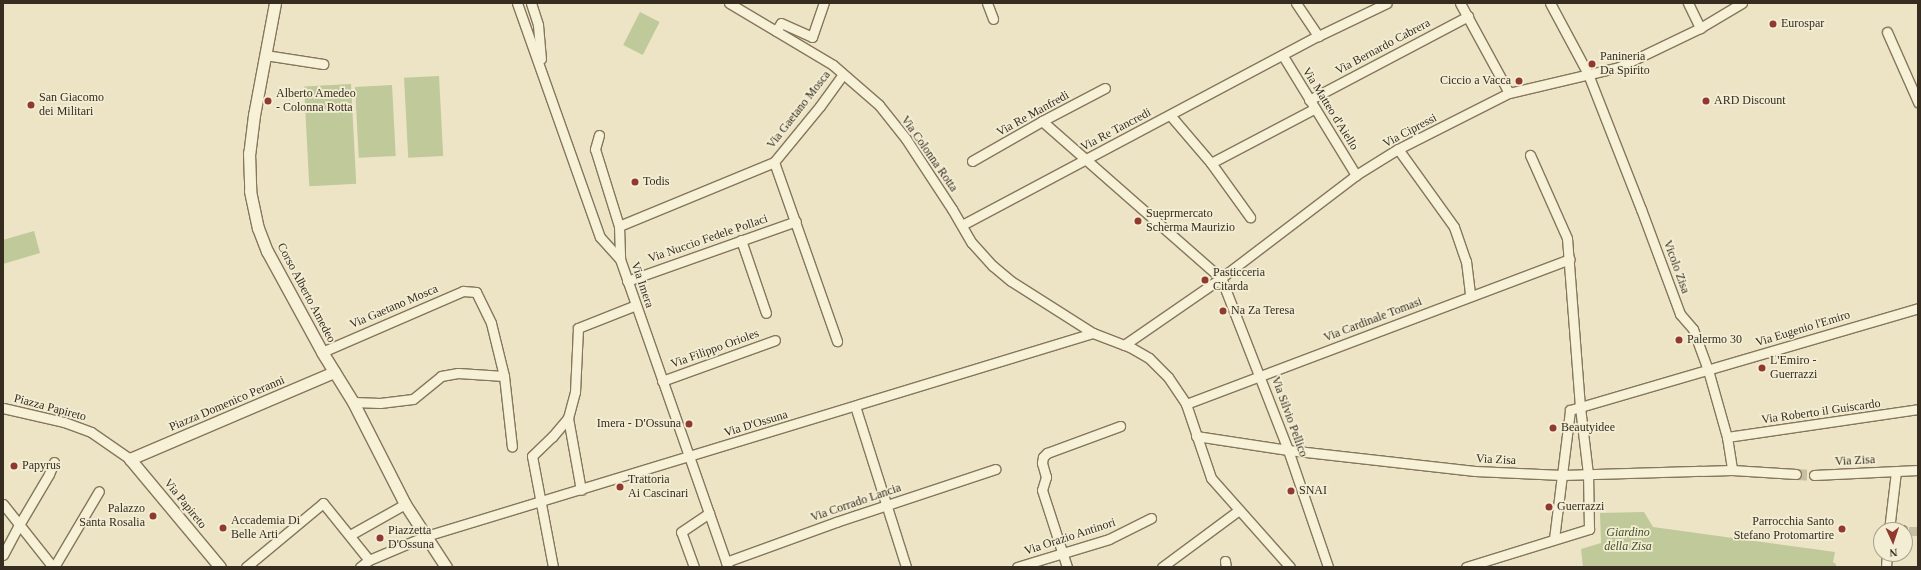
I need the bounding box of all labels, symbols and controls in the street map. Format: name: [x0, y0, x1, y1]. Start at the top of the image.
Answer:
street label: Via Bernardo Cabrera: [1333, 16, 1433, 78]
place label: Eurospar: [1781, 17, 1824, 31]
marker: Eurospar: [1768, 19, 1778, 29]
place label: Panineria Da Spirito: [1600, 50, 1650, 78]
marker: Panineria Da Spirito: [1587, 59, 1597, 69]
street label: Via Matteo d'Aiello: [1299, 65, 1361, 153]
street label: Via Gaetano Mosca: [764, 68, 834, 152]
place label: Ciccio a Vacca: [1440, 74, 1511, 88]
marker: Ciccio a Vacca: [1514, 76, 1524, 86]
place label: Alberto Amedeo - Colonna Rotta: [276, 87, 356, 115]
street label: Via Re Manfredi: [994, 88, 1072, 140]
place label: San Giacomo dei Militari: [39, 91, 104, 119]
place label: ARD Discount: [1714, 94, 1786, 108]
marker: Alberto Amedeo - Colonna Rotta: [263, 96, 273, 106]
marker: ARD Discount: [1701, 96, 1711, 106]
marker: San Giacomo dei Militari: [26, 100, 36, 110]
street label: Via Re Tancredi: [1078, 105, 1154, 155]
street label: Via Cipressi: [1381, 111, 1439, 151]
street label: Via Colonna Rotta: [898, 113, 960, 195]
place label: Todis: [643, 175, 669, 189]
marker: Todis: [630, 177, 640, 187]
place label: Sueprmercato Scherma Maurizio: [1146, 207, 1235, 235]
street label: Via Nuccio Fedele Pollaci: [646, 212, 770, 266]
marker: Sueprmercato Scherma Maurizio: [1133, 216, 1143, 226]
street label: Vicolo Zisa: [1660, 238, 1692, 296]
street label: Corso Alberto Amedeo: [273, 240, 339, 346]
street label: Via Imera: [627, 260, 657, 310]
place label: Pasticceria Citarda: [1213, 266, 1265, 294]
marker: Pasticceria Citarda: [1200, 275, 1210, 285]
street label: Via Gaetano Mosca: [348, 282, 440, 332]
street label: Via Cardinale Tomasi: [1322, 295, 1424, 345]
place label: Na Za Teresa: [1231, 304, 1295, 318]
marker: Na Za Teresa: [1218, 306, 1228, 316]
street label: Via Eugenio l'Emiro: [1754, 308, 1852, 350]
street label: Via Filippo Orioles: [669, 326, 761, 372]
place label: Palermo 30: [1687, 333, 1742, 347]
marker: Palermo 30: [1674, 335, 1684, 345]
place label: L'Emiro - Guerrazzi: [1770, 354, 1817, 382]
marker: L'Emiro - Guerrazzi: [1757, 363, 1767, 373]
street label: Piazza Domenico Peranni: [167, 373, 287, 435]
street label: Via Silvio Pellico: [1268, 375, 1310, 459]
street label: Piazza Papireto: [12, 391, 88, 425]
street label: Via Roberto il Guiscardo: [1760, 397, 1882, 427]
street label: Via D'Ossuna: [722, 408, 790, 440]
place label: Imera - D'Ossuna: [597, 417, 681, 431]
marker: Imera - D'Ossuna: [684, 419, 694, 429]
place label: Beautyidee: [1561, 421, 1615, 435]
marker: Beautyidee: [1548, 423, 1558, 433]
street label: Via Zisa: [1476, 452, 1516, 468]
street label: Via Zisa: [1835, 453, 1875, 469]
place label: Papyrus: [22, 459, 61, 473]
marker: Papyrus: [9, 461, 19, 471]
place label: Trattoria Ai Cascinari: [628, 473, 688, 501]
street label: Via Papireto: [161, 476, 209, 532]
street label: Via Corrado Lancia: [809, 481, 903, 525]
marker: Trattoria Ai Cascinari: [615, 482, 625, 492]
place label: SNAI: [1299, 484, 1327, 498]
marker: SNAI: [1286, 486, 1296, 496]
place label: Guerrazzi: [1557, 500, 1604, 514]
place label: Palazzo Santa Rosalia: [79, 502, 145, 530]
marker: Guerrazzi: [1544, 502, 1554, 512]
marker: Palazzo Santa Rosalia: [148, 511, 158, 521]
place label: Accademia Di Belle Arti: [231, 514, 300, 542]
street label: Via Orazio Antinori: [1022, 515, 1118, 559]
place label: Parrocchia Santo Stefano Protomartire: [1734, 515, 1834, 543]
north arrow: [1873, 522, 1913, 562]
marker: Accademia Di Belle Arti: [218, 523, 228, 533]
place label: Piazzetta D'Ossuna: [388, 524, 434, 552]
marker: Parrocchia Santo Stefano Protomartire: [1837, 524, 1847, 534]
park label: Giardino della Zisa: [1604, 526, 1652, 554]
marker: Piazzetta D'Ossuna: [375, 533, 385, 543]
text: N: [1889, 547, 1898, 559]

